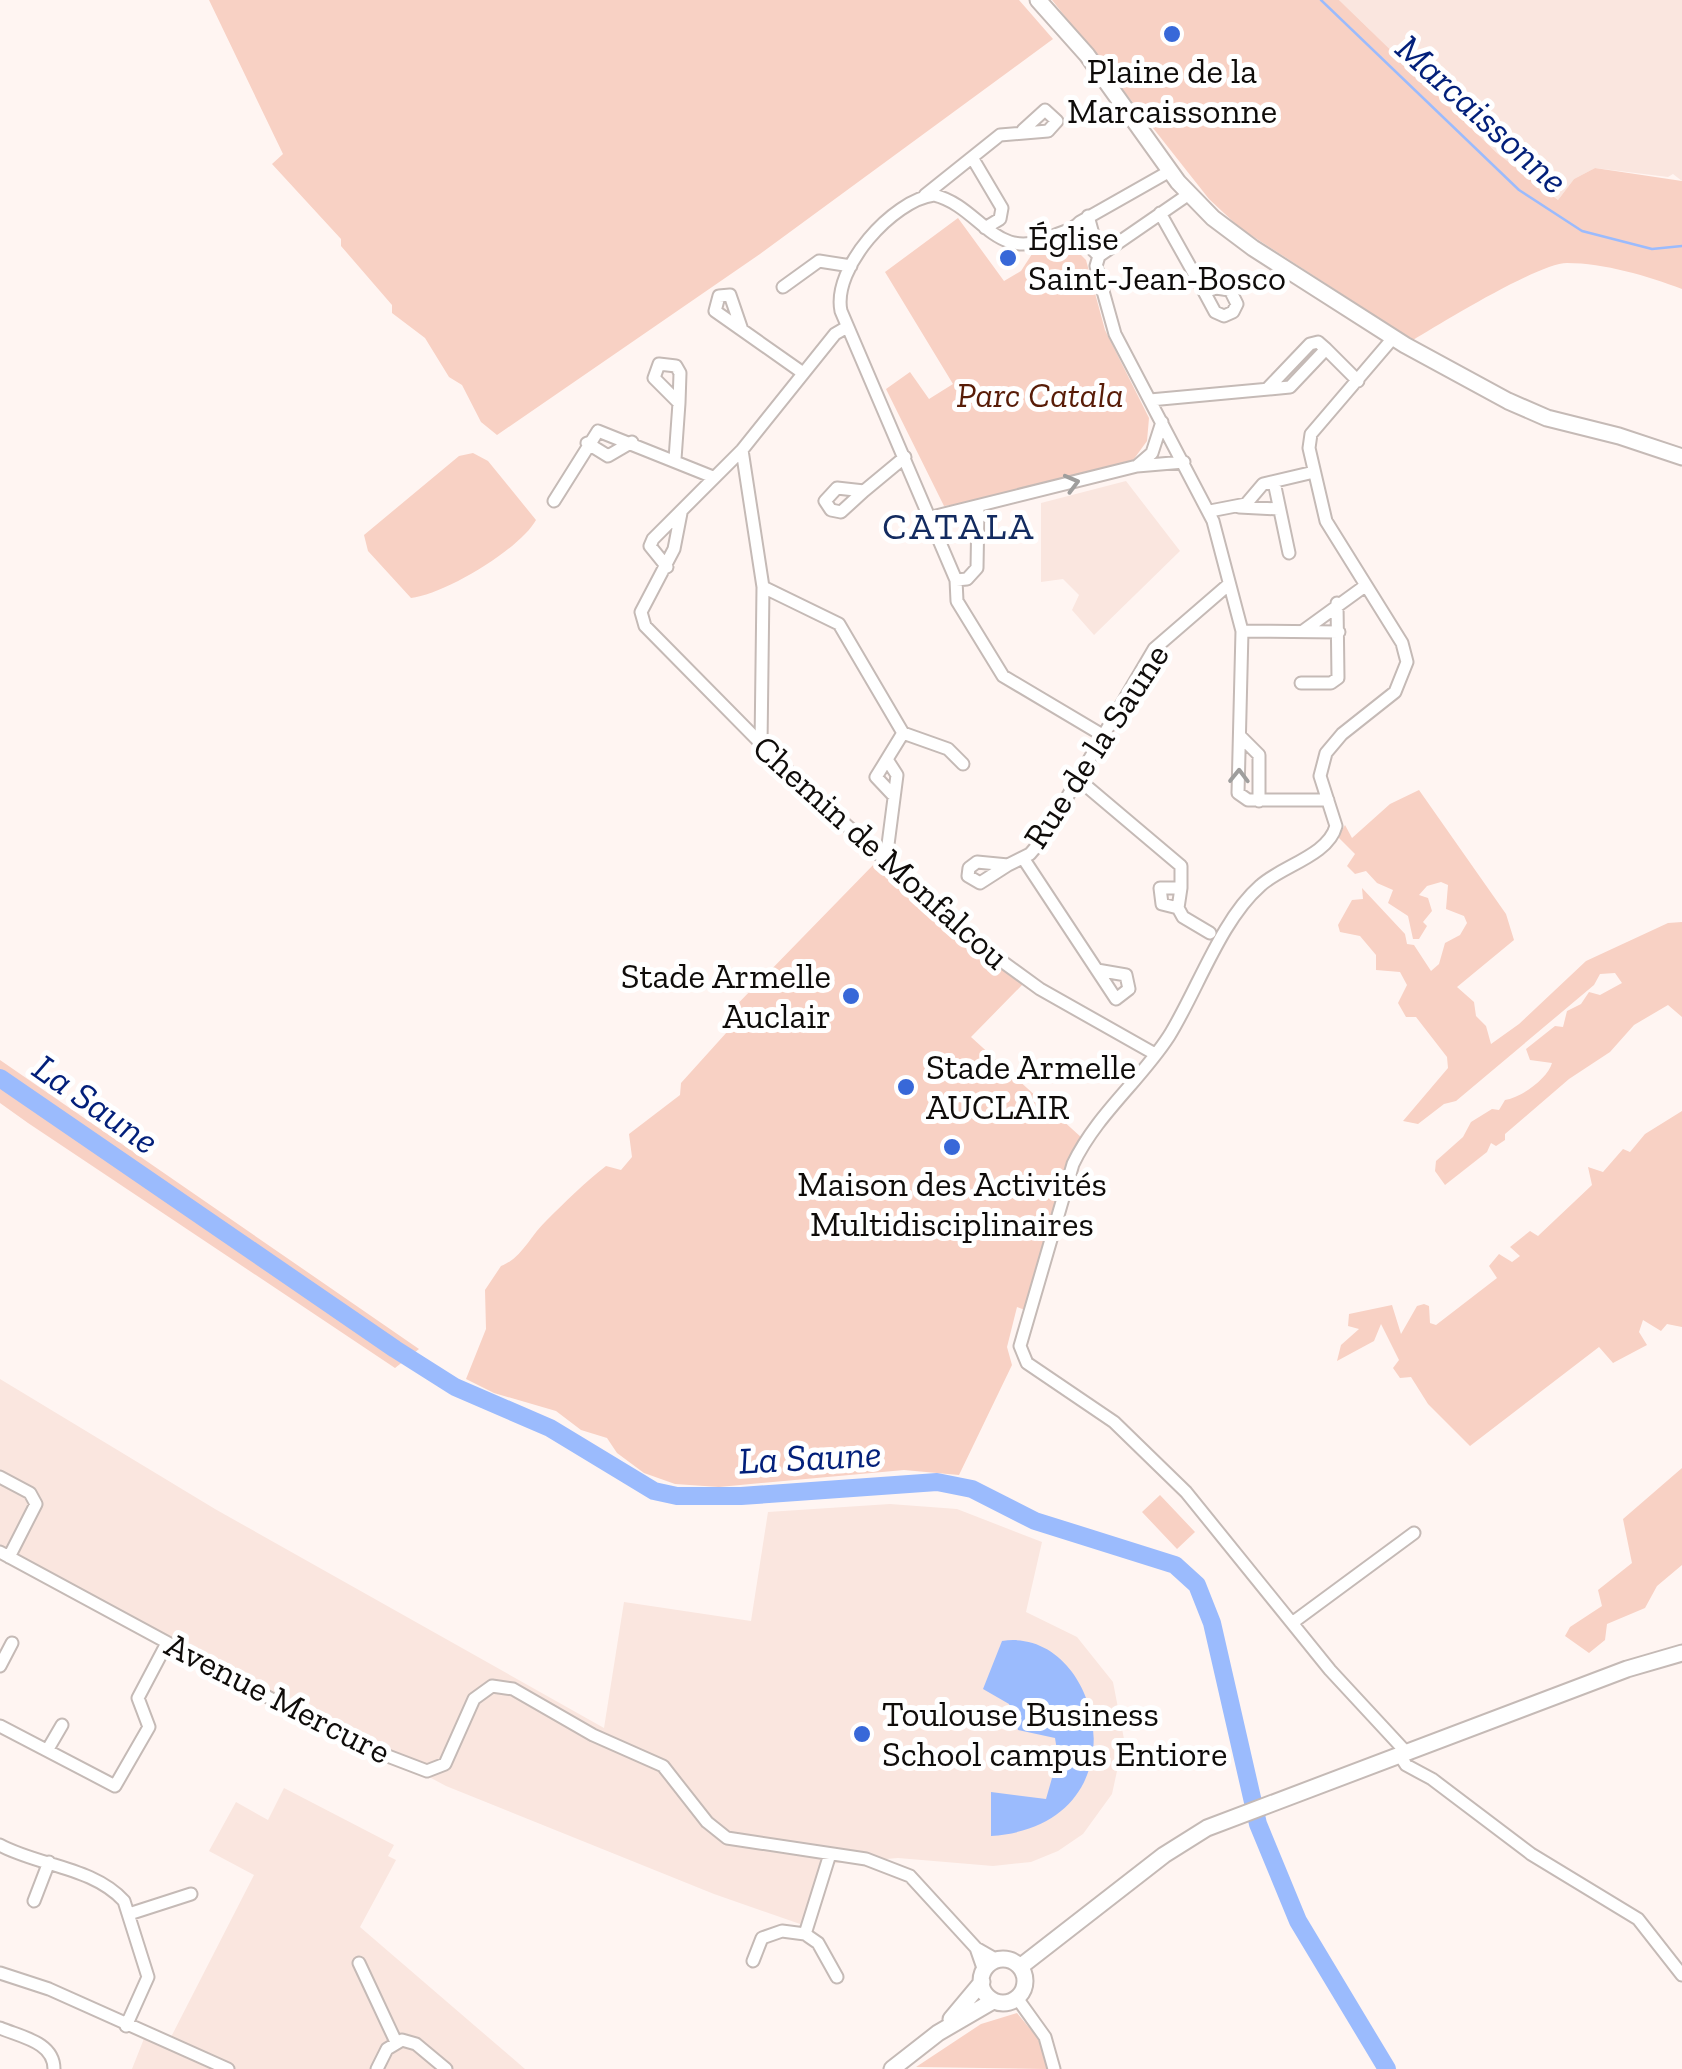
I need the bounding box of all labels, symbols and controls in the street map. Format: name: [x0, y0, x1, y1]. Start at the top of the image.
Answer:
marker: Plaine de la Marcaissonne: [1161, 23, 1183, 45]
water label: Marcaissonne: [1386, 25, 1578, 203]
place label: Plaine de la Marcaissonne: [1067, 50, 1277, 132]
place label: Église Saint-Jean-Bosco: [1028, 217, 1286, 299]
marker: Église Saint-Jean-Bosco: [997, 247, 1019, 269]
park label: Parc Catala: [956, 374, 1124, 416]
one-way arrow: [1063, 474, 1080, 495]
district label: CATALA: [882, 503, 1036, 549]
street label: Rue de la Saune: [1014, 636, 1178, 856]
street label: Chemin de Monfalcou: [745, 726, 1018, 978]
one-way arrow: [1228, 768, 1250, 783]
place label: Stade Armelle Auclair: [621, 955, 831, 1037]
marker: Stade Armelle Auclair: [840, 985, 862, 1007]
water label: La Saune: [24, 1044, 168, 1164]
place label: Stade Armelle AUCLAIR: [926, 1046, 1136, 1128]
marker: Stade Armelle AUCLAIR: [895, 1076, 917, 1098]
marker: Maison des Activités Multidisciplinaires: [941, 1136, 963, 1158]
place label: Maison des Activités Multidisciplinaires: [797, 1163, 1107, 1245]
water label: La Saune: [737, 1430, 883, 1484]
street label: Avenue Mercure: [158, 1623, 398, 1773]
place label: Toulouse Business School campus Entiore: [882, 1693, 1228, 1775]
marker: Toulouse Business School campus Entiore: [851, 1723, 873, 1745]

